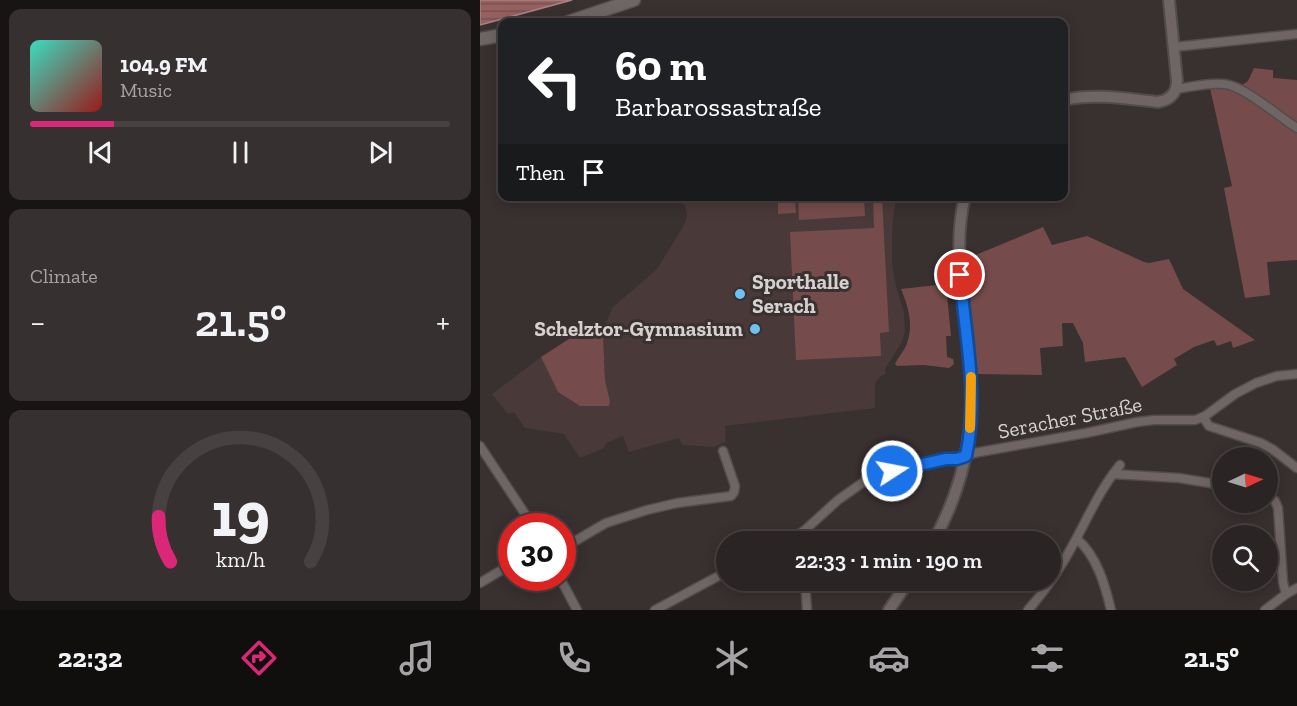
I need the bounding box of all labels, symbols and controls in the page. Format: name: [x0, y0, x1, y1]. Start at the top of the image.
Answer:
text: 60 m: [615, 40, 706, 91]
icon: left: [516, 42, 594, 120]
text: 104.9 FM: [120, 51, 207, 78]
text: Music: [120, 78, 172, 102]
text: Barbarossastraße: [615, 91, 822, 123]
icon: previous: [84, 136, 117, 169]
icon: pause: [224, 136, 257, 169]
icon: next: [364, 136, 397, 169]
icon: arrive: [577, 156, 610, 189]
text: Then: [516, 159, 565, 186]
pin: [934, 249, 985, 300]
icon: arrive: [943, 258, 976, 291]
text: Climate: [30, 264, 98, 288]
place label: Sporthalle Serach: [752, 269, 849, 318]
marker: Sporthalle Serach: [733, 287, 747, 301]
text: 21.5°: [195, 294, 287, 348]
text: −: [30, 302, 45, 341]
text: +: [436, 302, 450, 341]
place label: Schelztor-Gymnasium: [534, 316, 744, 341]
marker: Schelztor-Gymnasium: [748, 322, 762, 336]
street label: Seracher Straße: [996, 391, 1144, 444]
position arrow: [860, 439, 924, 503]
north arrow: [1212, 447, 1278, 513]
map controls: [1212, 447, 1278, 591]
text: 19: [211, 478, 269, 553]
speed limit sign: 30: [498, 513, 576, 591]
button: search: [1212, 525, 1278, 591]
text: 22:33 · 1 min · 190 m: [795, 547, 982, 574]
text: km/h: [216, 548, 264, 573]
icon: directions: [238, 637, 280, 679]
icon: music: [396, 637, 438, 679]
icon: phone: [553, 637, 595, 679]
icon: climate: [711, 637, 753, 679]
icon: car: [868, 637, 910, 679]
icon: filters: [1026, 637, 1068, 679]
text: 22:32: [58, 642, 122, 674]
text: 21.5°: [1184, 642, 1239, 674]

